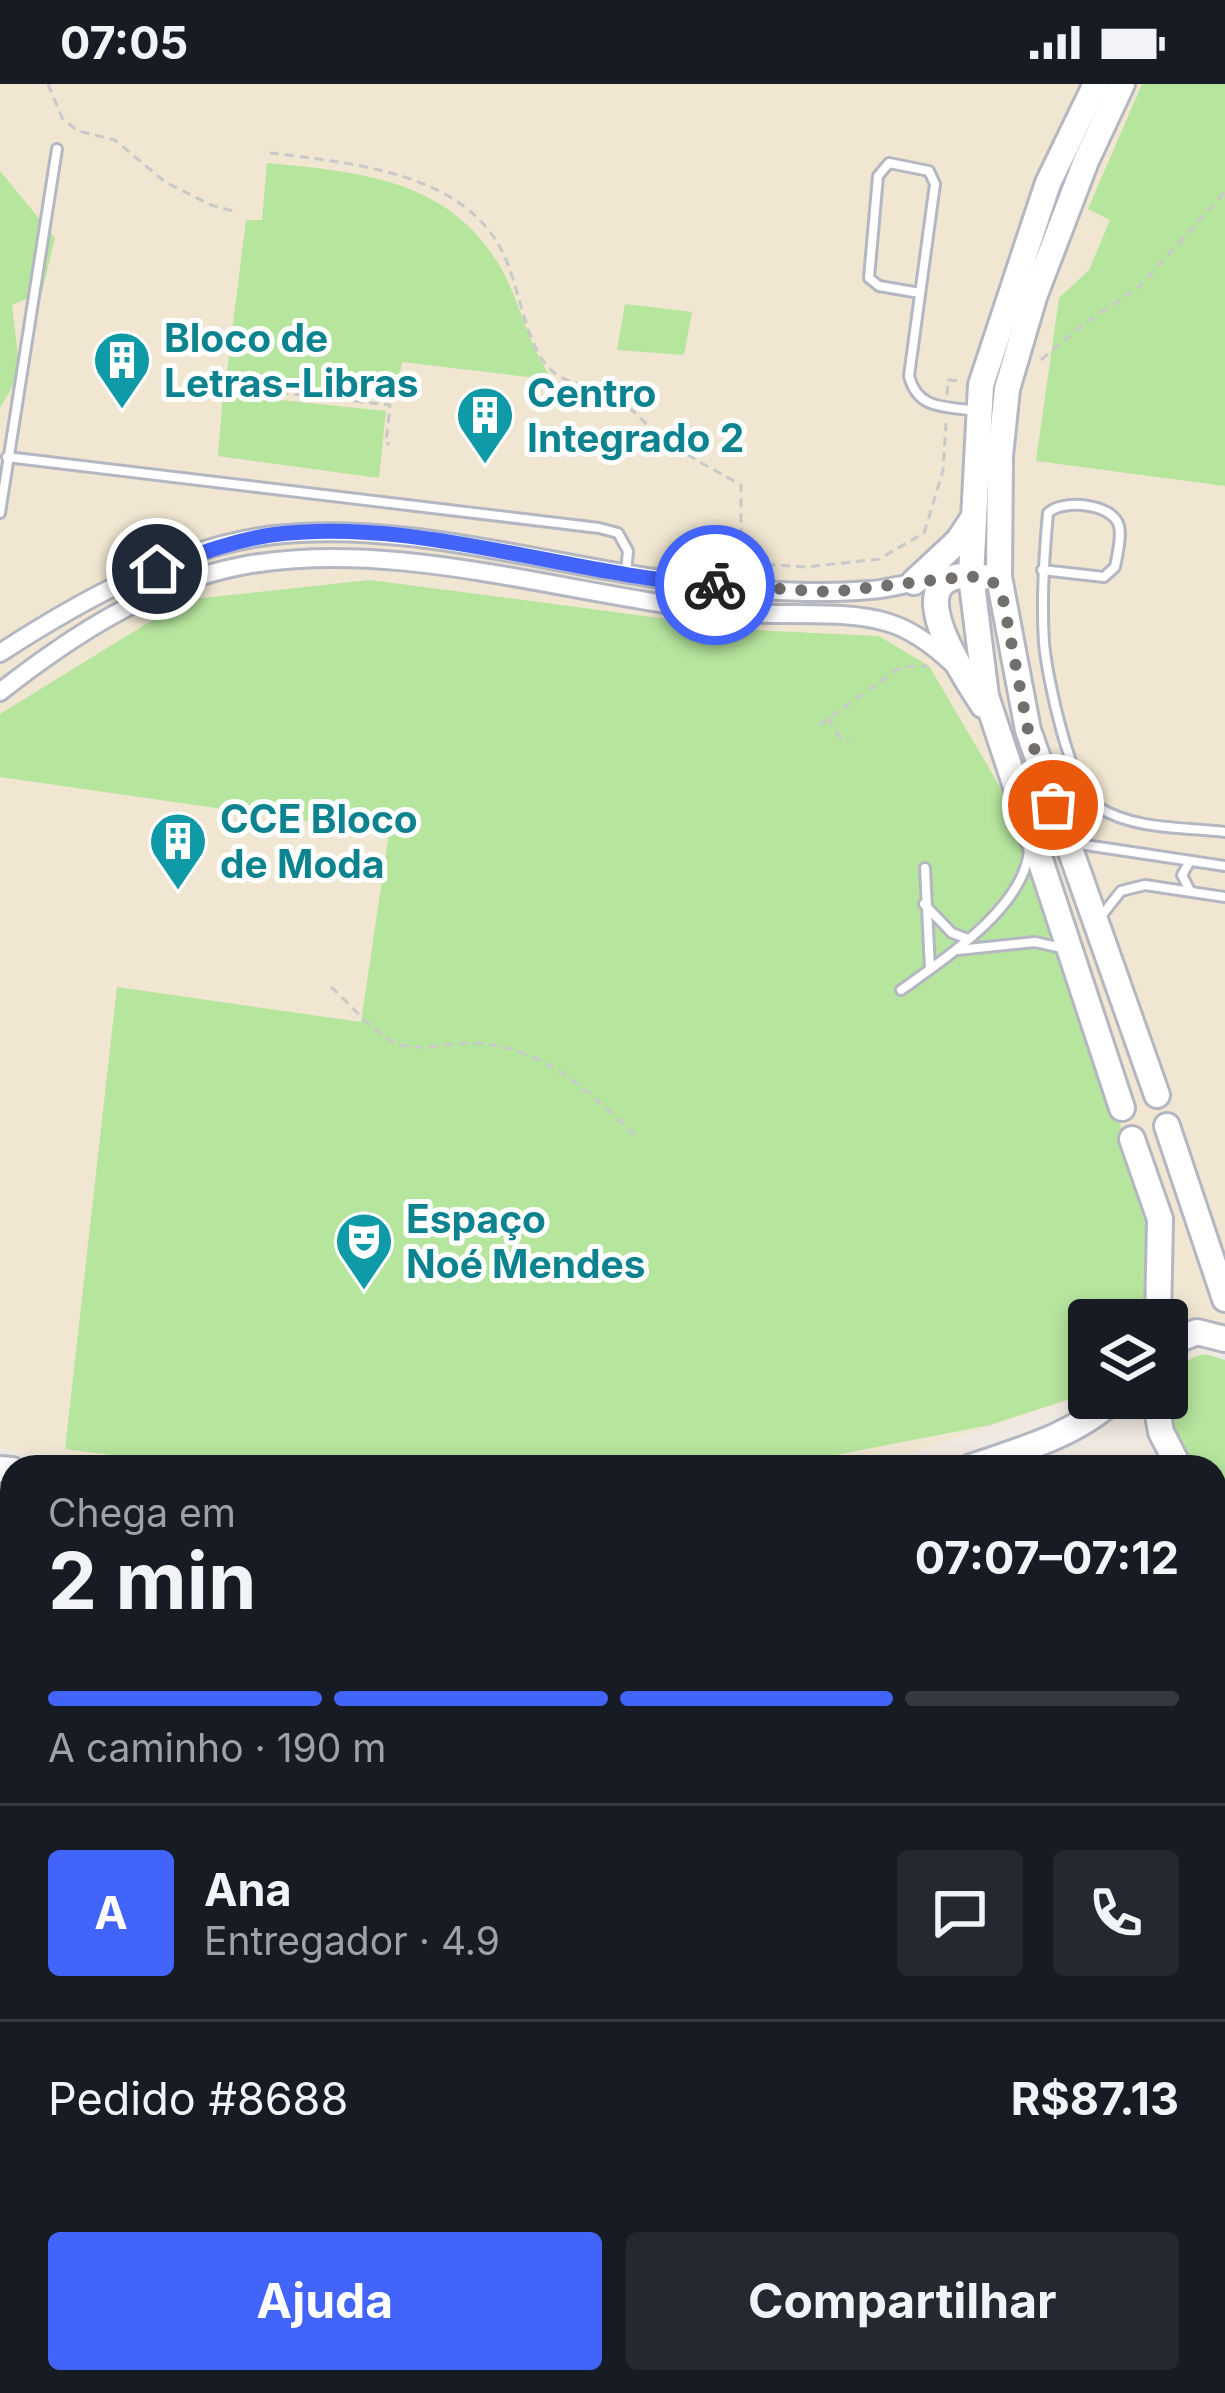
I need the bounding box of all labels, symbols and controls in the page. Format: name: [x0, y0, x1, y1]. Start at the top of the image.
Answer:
text: 07:05: [60, 15, 188, 70]
place label: Bloco de Letras-Libras: [164, 314, 419, 406]
building icon: Bloco de Letras-Libras: [91, 329, 153, 411]
place label: Centro Integrado 2: [527, 369, 744, 461]
building icon: Centro Integrado 2: [454, 384, 516, 466]
pin: [106, 518, 208, 620]
courier: [655, 525, 775, 645]
icon: home: [124, 536, 190, 602]
icon: bike: [682, 552, 748, 618]
pin: [1002, 754, 1104, 856]
icon: bag: [1020, 772, 1086, 838]
place label: CCE Bloco de Moda: [220, 795, 418, 887]
building icon: CCE Bloco de Moda: [147, 810, 209, 892]
place label: Espaço Noé Mendes: [406, 1195, 646, 1287]
theatre icon: Espaço Noé Mendes: [333, 1210, 395, 1292]
map controls: [1068, 1299, 1188, 1419]
button: layers: [1068, 1299, 1188, 1419]
text: Chega em: [48, 1489, 236, 1536]
text: 07:07–07:12: [915, 1530, 1179, 1585]
text: 2 min: [48, 1533, 256, 1628]
text: A caminho · 190 m: [48, 1724, 387, 1771]
button: chat: [897, 1850, 1023, 1976]
button: phone: [1053, 1850, 1179, 1976]
text: Ana: [204, 1862, 292, 1917]
text: A: [94, 1885, 128, 1940]
text: Entregador · 4.9: [204, 1917, 500, 1964]
text: Pedido #8688: [48, 2071, 348, 2126]
text: R$87.13: [1011, 2071, 1179, 2126]
button: Ajuda: [48, 2232, 602, 2370]
button: Compartilhar: [626, 2232, 1179, 2370]

